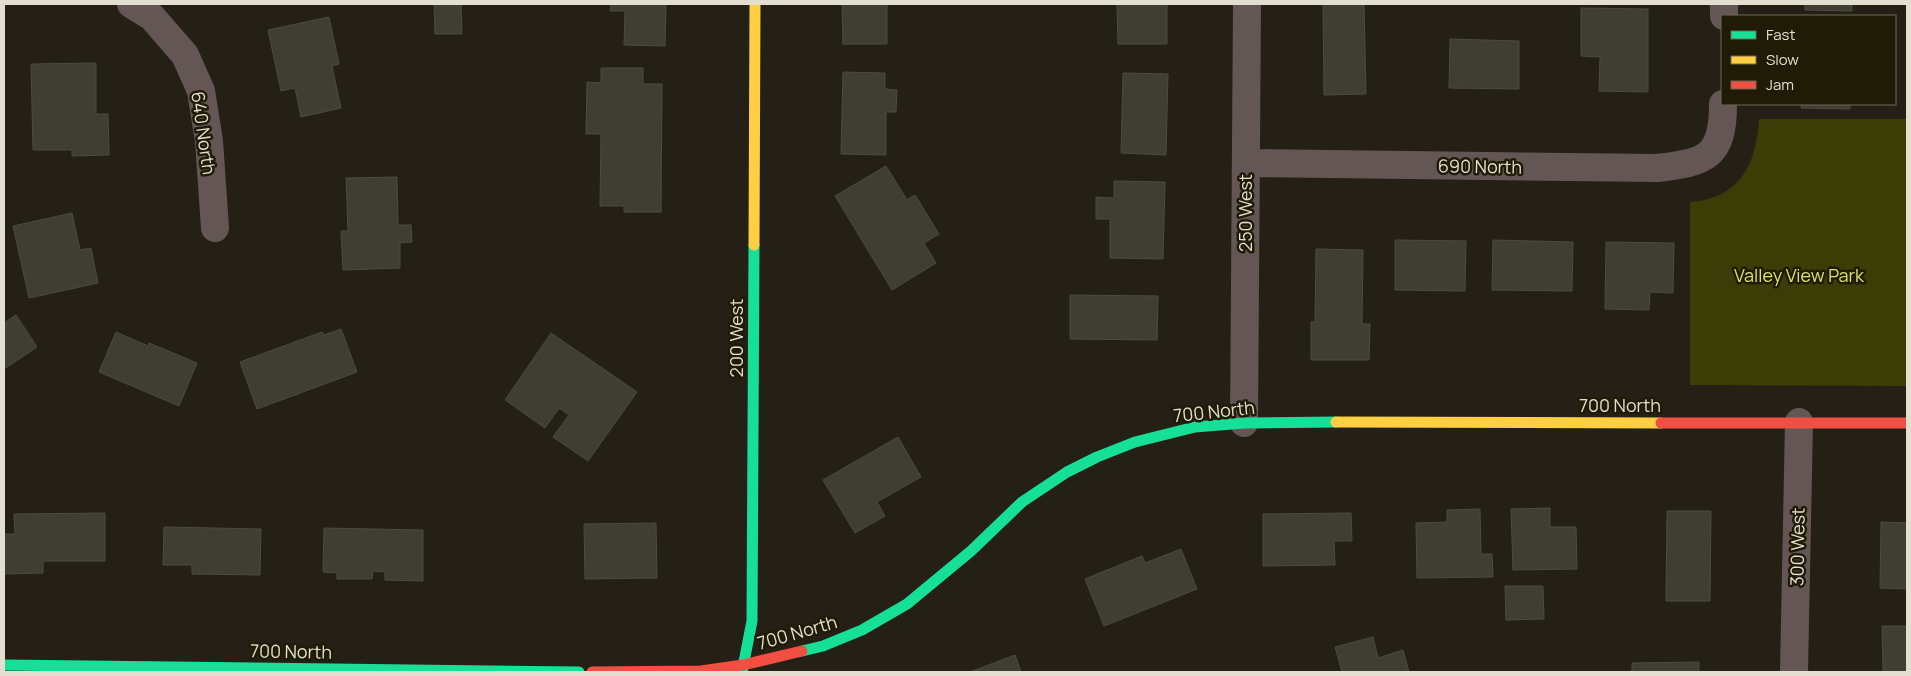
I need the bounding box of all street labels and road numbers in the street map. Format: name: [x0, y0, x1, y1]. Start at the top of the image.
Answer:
street label: 640 North: [186, 90, 222, 176]
street label: 690 North: [1438, 153, 1522, 179]
street label: 250 West: [1233, 174, 1257, 252]
street label: 200 West: [724, 299, 748, 377]
street label: 700 North: [1579, 393, 1661, 417]
street label: 700 North: [1172, 395, 1256, 427]
street label: 300 West: [1784, 508, 1810, 586]
street label: 700 North: [754, 609, 840, 655]
street label: 700 North: [250, 638, 332, 664]

